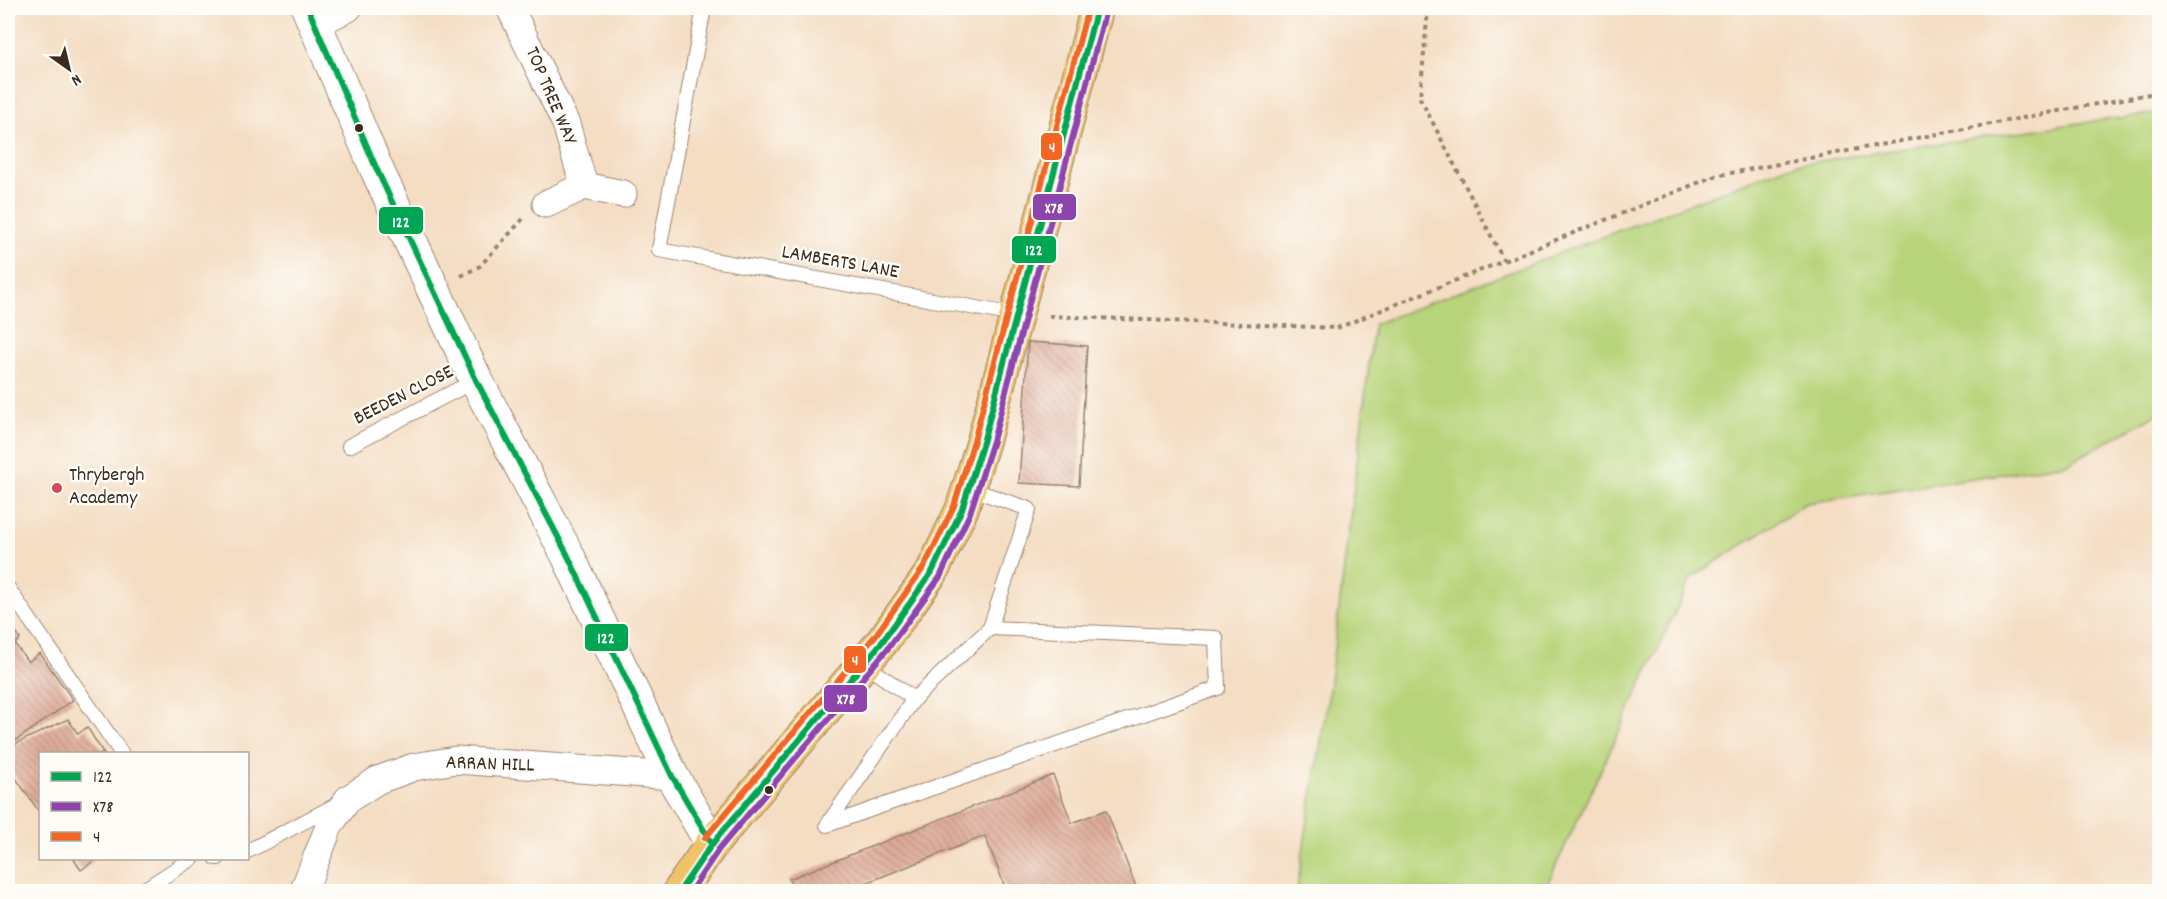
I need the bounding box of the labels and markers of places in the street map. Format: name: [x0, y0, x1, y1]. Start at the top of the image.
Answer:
unlabelled marker: [353, 122, 365, 134]
place label: Thrybergh Academy: [69, 462, 144, 513]
marker: Thrybergh Academy: [50, 481, 64, 495]
unlabelled marker: [763, 784, 775, 796]

